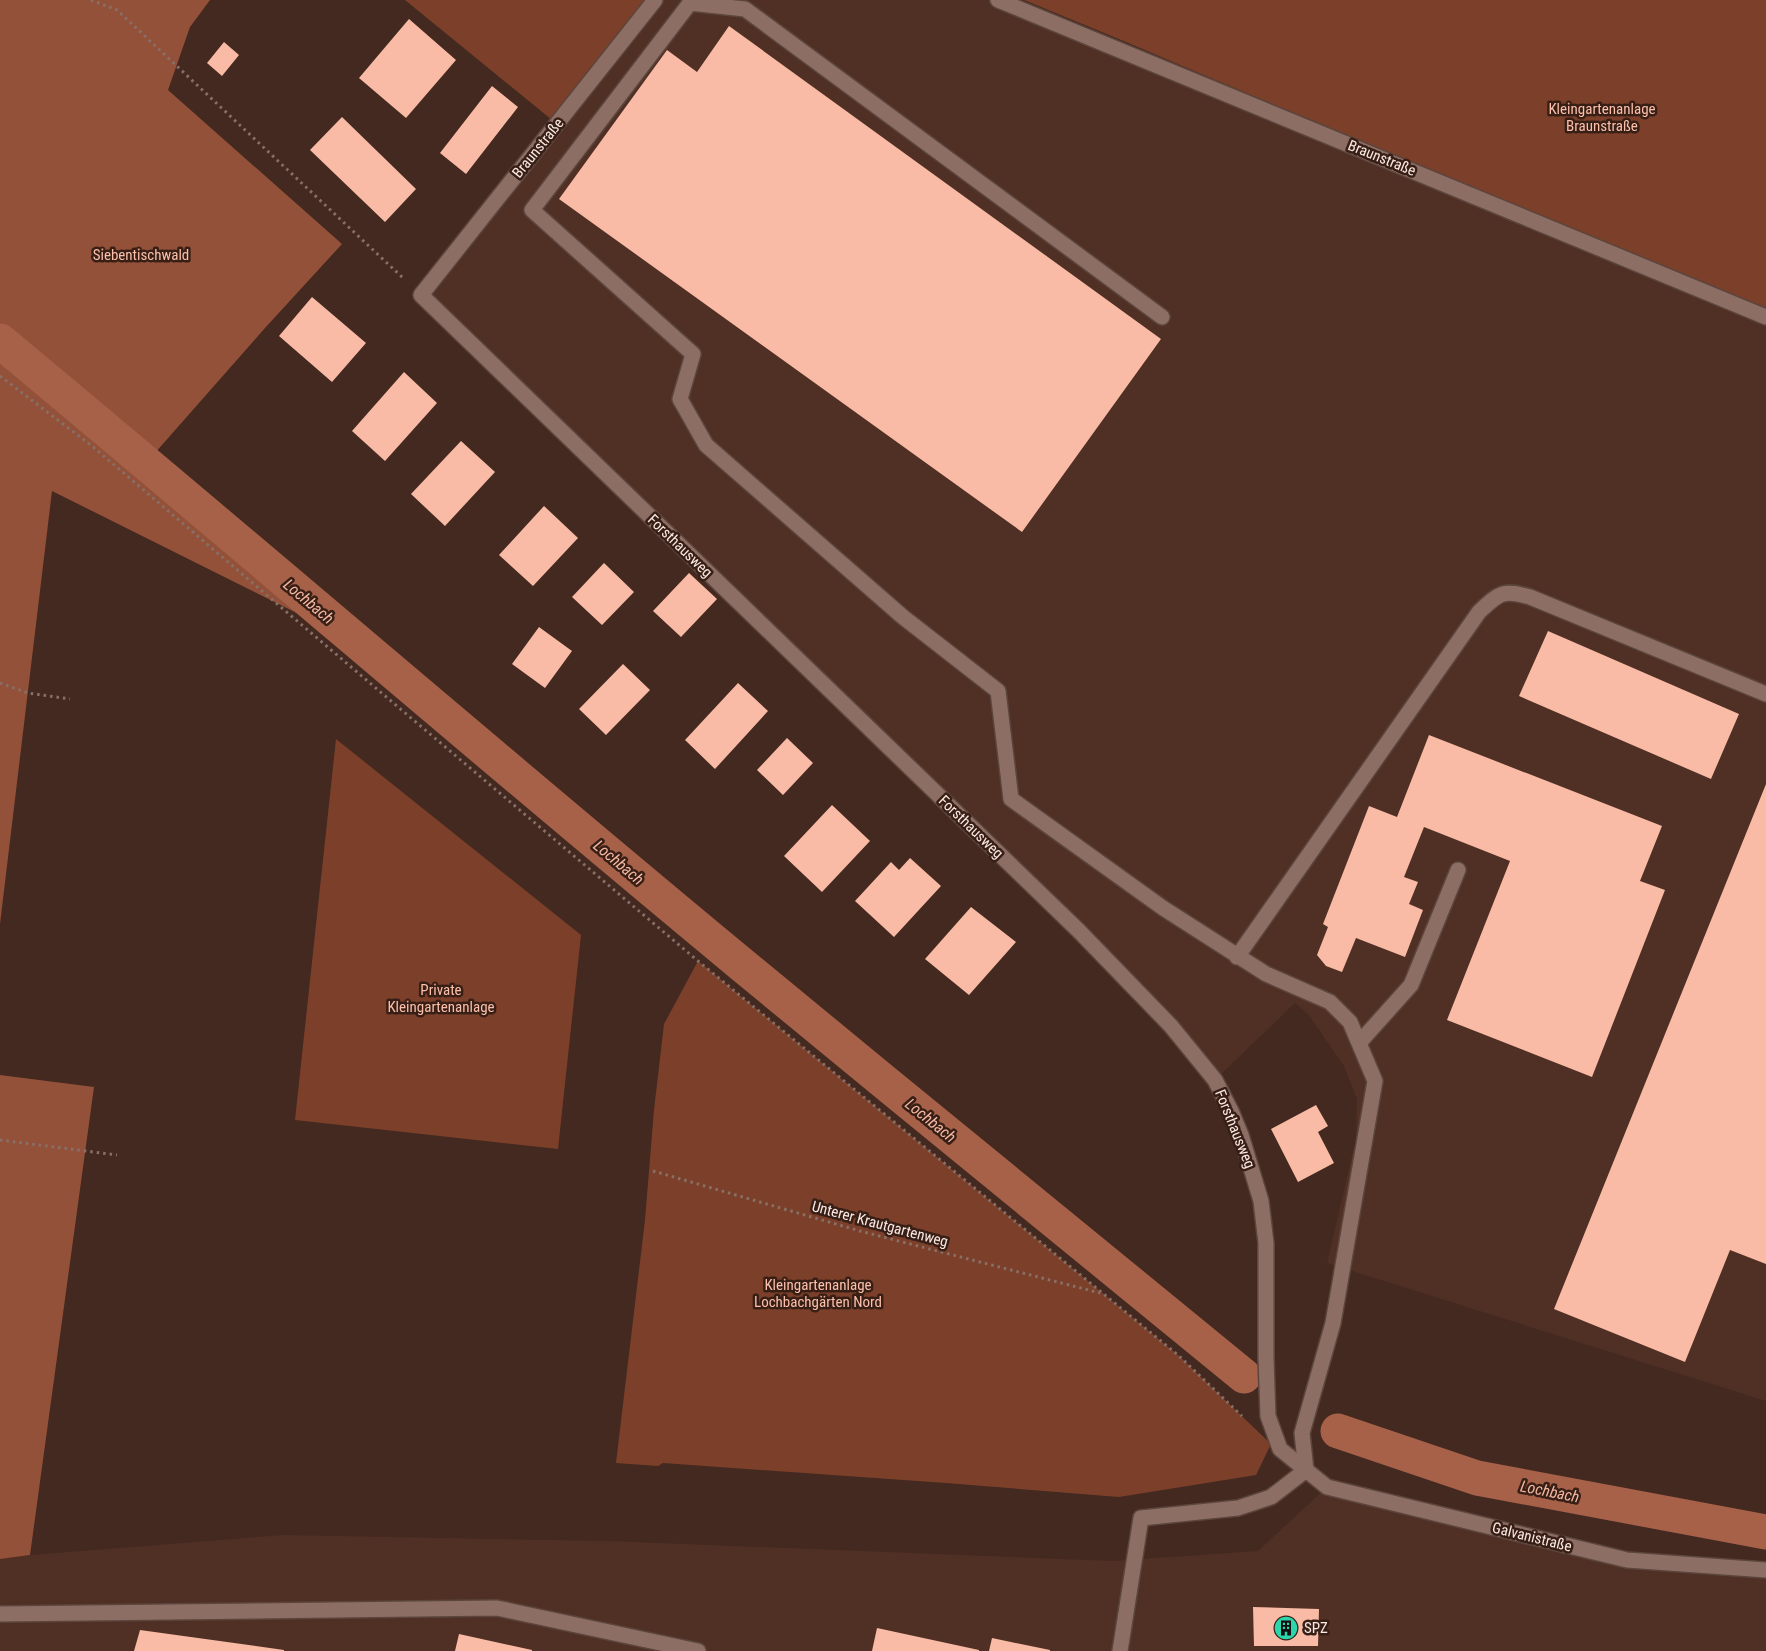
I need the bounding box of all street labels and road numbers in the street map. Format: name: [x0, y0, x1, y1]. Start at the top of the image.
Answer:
street label: Braunstraße: [508, 114, 568, 182]
street label: Braunstraße: [1345, 136, 1419, 180]
street label: Forsthausweg: [644, 511, 716, 581]
street label: Forsthausweg: [935, 792, 1007, 862]
street label: Forsthausweg: [1211, 1087, 1259, 1171]
street label: Unterer Krautgartenweg: [810, 1197, 950, 1251]
street label: Galvanistraße: [1490, 1518, 1574, 1556]

